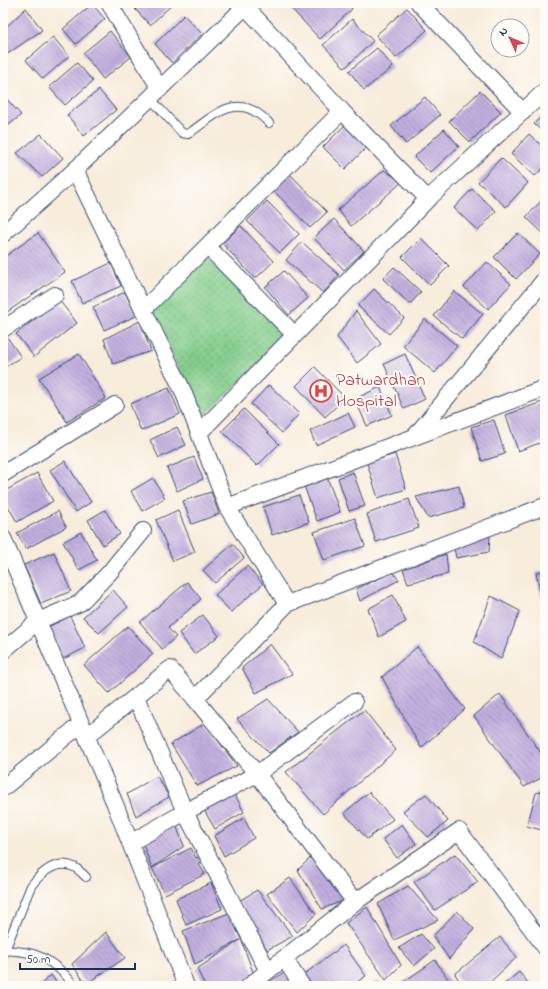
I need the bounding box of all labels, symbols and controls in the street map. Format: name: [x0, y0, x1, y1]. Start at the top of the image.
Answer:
north arrow: [490, 18, 530, 58]
text: N: [495, 24, 512, 40]
place label: Patwardhan Hospital: [336, 368, 426, 415]
hospital icon: Patwardhan Hospital: [308, 378, 334, 404]
scale bar: [20, 945, 135, 971]
text: 50 m: [26, 951, 50, 969]

